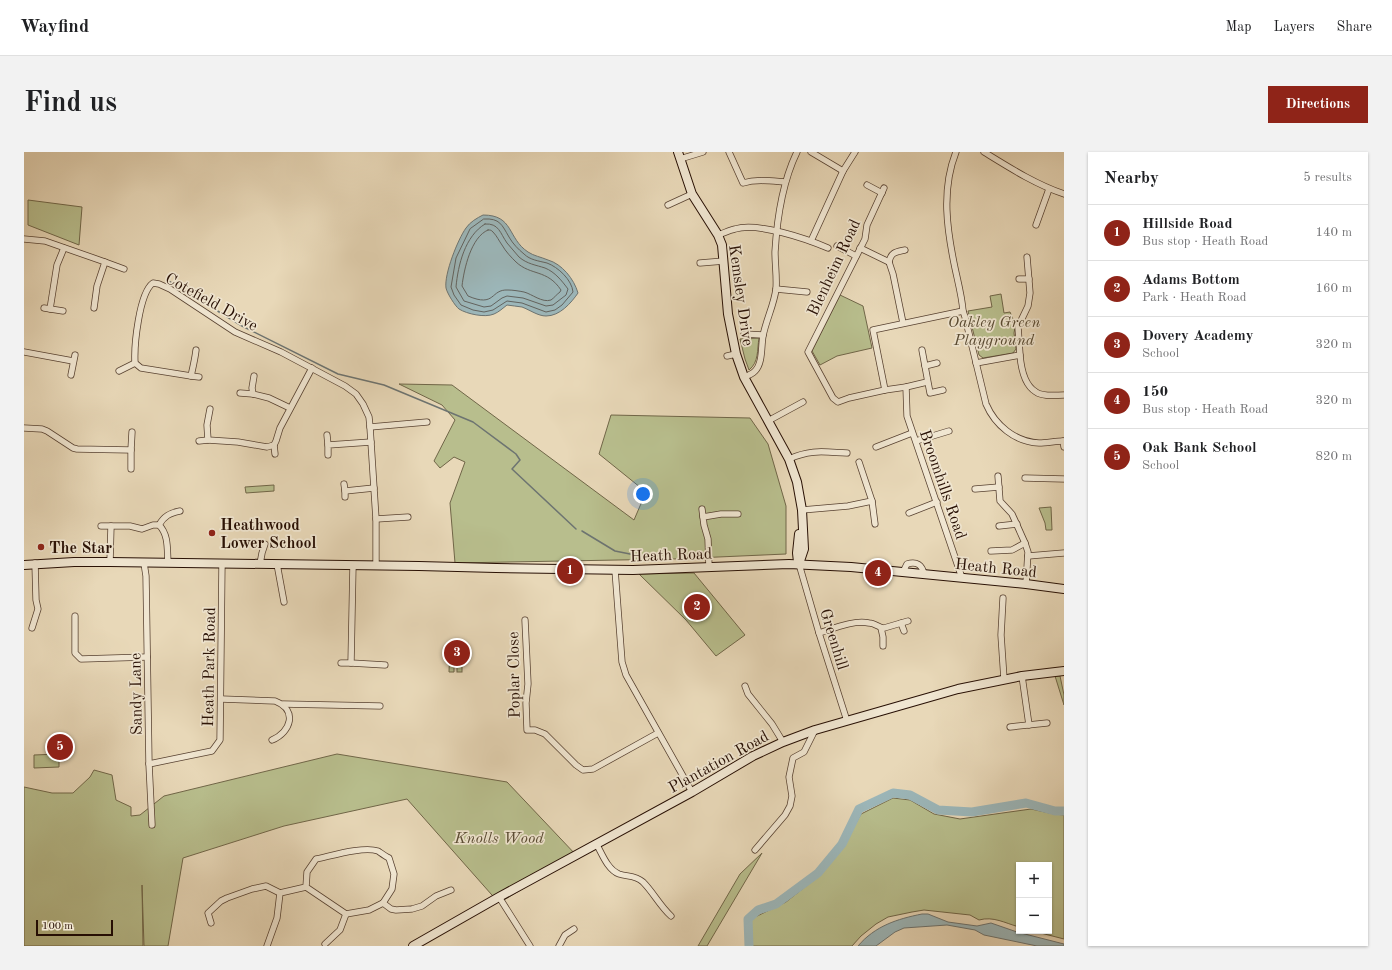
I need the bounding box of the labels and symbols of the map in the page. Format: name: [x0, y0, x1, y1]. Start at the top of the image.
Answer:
street label: Blenheim Road: [805, 217, 864, 319]
street label: Kemsley Drive: [725, 244, 755, 347]
street label: Cotefield Drive: [162, 271, 260, 335]
park label: Oakley Green Playground: [948, 315, 1040, 349]
street label: Broomhills Road: [916, 428, 968, 542]
your location: [633, 484, 653, 504]
place label: Heathwood Lower School: [220, 518, 317, 552]
marker: Heathwood Lower School: [207, 528, 217, 538]
place label: The Star: [49, 541, 112, 557]
marker: The Star: [36, 542, 46, 552]
street label: Heath Road: [630, 547, 712, 565]
pin: 1: [557, 556, 583, 586]
street label: Heath Road: [954, 557, 1038, 581]
pin: 4: [865, 558, 891, 588]
pin: 2: [684, 592, 710, 622]
street label: Heath Park Road: [201, 607, 219, 727]
street label: Greenhill: [816, 607, 850, 672]
street label: Poplar Close: [506, 631, 524, 719]
pin: 3: [444, 638, 470, 668]
street label: Sandy Lane: [128, 653, 146, 735]
street label: Plantation Road: [666, 729, 772, 797]
pin: 5: [47, 732, 73, 762]
park label: Knolls Wood: [453, 831, 544, 847]
scale bar: [36, 918, 113, 937]

